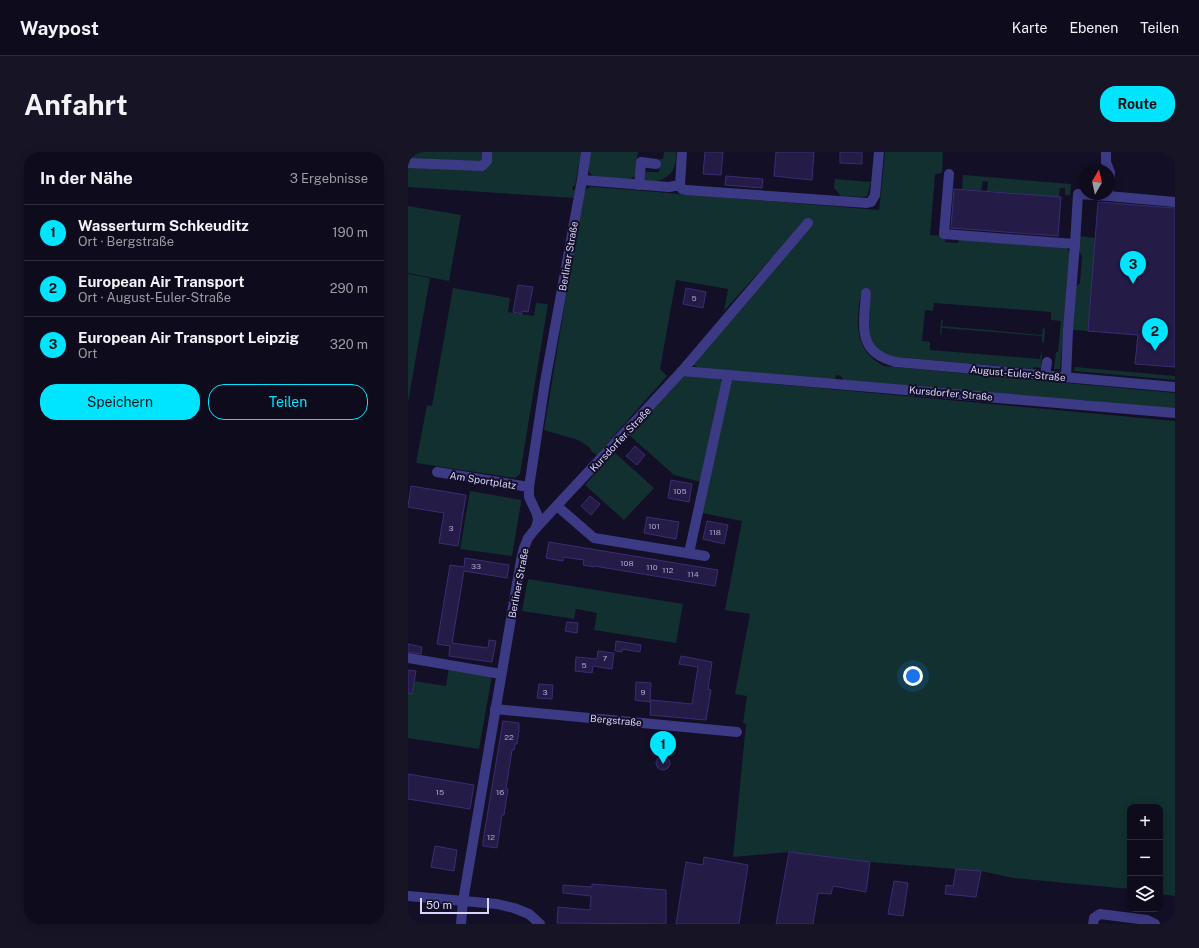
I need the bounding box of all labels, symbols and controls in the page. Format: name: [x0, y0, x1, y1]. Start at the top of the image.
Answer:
text: Waypost: [20, 17, 99, 39]
text: Karte: [1012, 20, 1047, 36]
text: Ebenen: [1069, 20, 1118, 36]
text: Teilen: [1140, 20, 1179, 36]
button: Route: [1100, 86, 1175, 122]
text: Anfahrt: [24, 88, 128, 121]
north arrow: [1079, 164, 1115, 200]
text: In der Nähe: [40, 168, 133, 188]
text: 3 Ergebnisse: [290, 171, 368, 186]
text: Wasserturm Schkeuditz: [78, 217, 249, 234]
street label: Berliner Straße: [556, 220, 580, 292]
text: 1: [50, 225, 56, 240]
text: 190 m: [332, 225, 368, 240]
text: Ort · Bergstraße: [78, 234, 174, 249]
pin: 3: [1120, 251, 1146, 284]
text: European Air Transport: [78, 273, 245, 290]
text: 2: [49, 281, 57, 296]
text: 290 m: [330, 281, 368, 296]
text: Ort · August-Euler-Straße: [78, 290, 231, 305]
house number: 5: [691, 293, 697, 303]
pin: 2: [1142, 318, 1168, 351]
text: European Air Transport Leipzig: [78, 329, 299, 346]
text: 3: [49, 337, 57, 352]
text: 320 m: [330, 337, 368, 352]
text: Ort: [78, 346, 97, 361]
street label: August-Euler-Straße: [970, 363, 1067, 383]
street label: Kursdorfer Straße: [909, 383, 994, 403]
button: Speichern: [40, 384, 200, 420]
button: Teilen: [208, 384, 368, 420]
street label: Kursdorfer Straße: [587, 404, 653, 474]
street label: Am Sportplatz: [449, 469, 517, 491]
house number: 105: [673, 486, 687, 496]
house number: 101: [648, 521, 660, 531]
house number: 3: [448, 523, 454, 533]
house number: 118: [709, 527, 721, 537]
street label: Berliner Straße: [505, 547, 531, 619]
house number: 108: [620, 558, 634, 568]
house number: 33: [471, 561, 481, 571]
house number: 110: [646, 562, 658, 572]
house number: 112: [662, 565, 674, 575]
house number: 114: [687, 569, 699, 579]
house number: 7: [603, 653, 608, 663]
house number: 5: [581, 660, 587, 670]
your location: [903, 666, 923, 686]
house number: 3: [542, 687, 548, 697]
house number: 9: [641, 687, 646, 697]
street label: Bergstraße: [590, 712, 643, 728]
pin: 1: [650, 731, 676, 764]
house number: 22: [504, 732, 514, 742]
house number: 15: [436, 787, 444, 797]
house number: 16: [496, 787, 504, 797]
map controls: [1127, 804, 1163, 912]
button: +: [1127, 804, 1163, 840]
house number: 12: [487, 832, 495, 842]
button: −: [1127, 840, 1163, 876]
button: layers: [1127, 876, 1163, 912]
scale bar: [420, 896, 489, 915]
text: 50 m: [426, 899, 452, 911]

